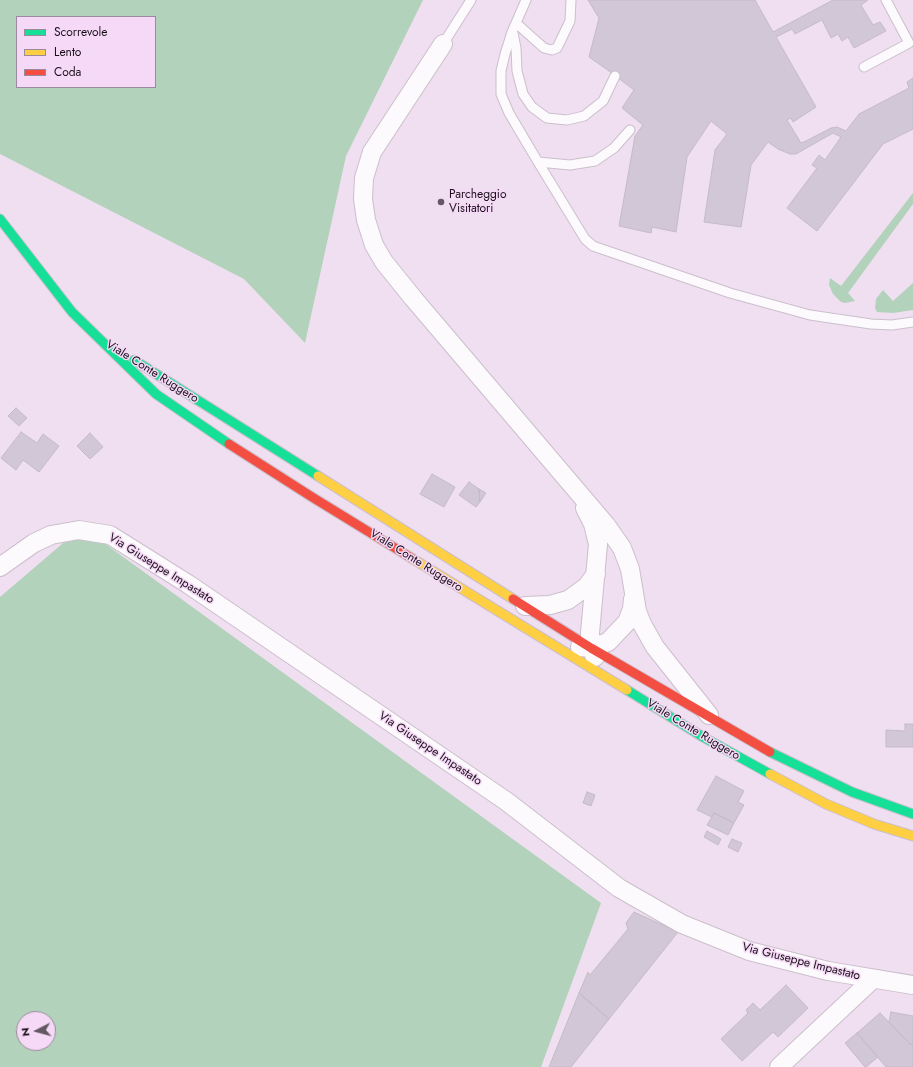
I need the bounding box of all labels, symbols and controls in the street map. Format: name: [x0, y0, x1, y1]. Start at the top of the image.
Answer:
legend: [16, 16, 156, 88]
text: Scorrevole: [54, 23, 108, 41]
text: Lento: [54, 43, 81, 61]
text: Coda: [54, 63, 81, 81]
place label: Parcheggio Visitatori: [449, 188, 506, 216]
marker: Parcheggio Visitatori: [436, 197, 446, 207]
street label: Viale Conte Ruggero: [103, 338, 201, 406]
street label: Viale Conte Ruggero: [367, 527, 465, 595]
street label: Via Giuseppe Impastato: [106, 531, 216, 607]
street label: Viale Conte Ruggero: [644, 696, 742, 764]
street label: Via Giuseppe Impastato: [376, 709, 484, 789]
street label: Via Giuseppe Impastato: [740, 940, 862, 984]
north arrow: [16, 1011, 56, 1051]
text: N: [17, 1027, 33, 1037]

